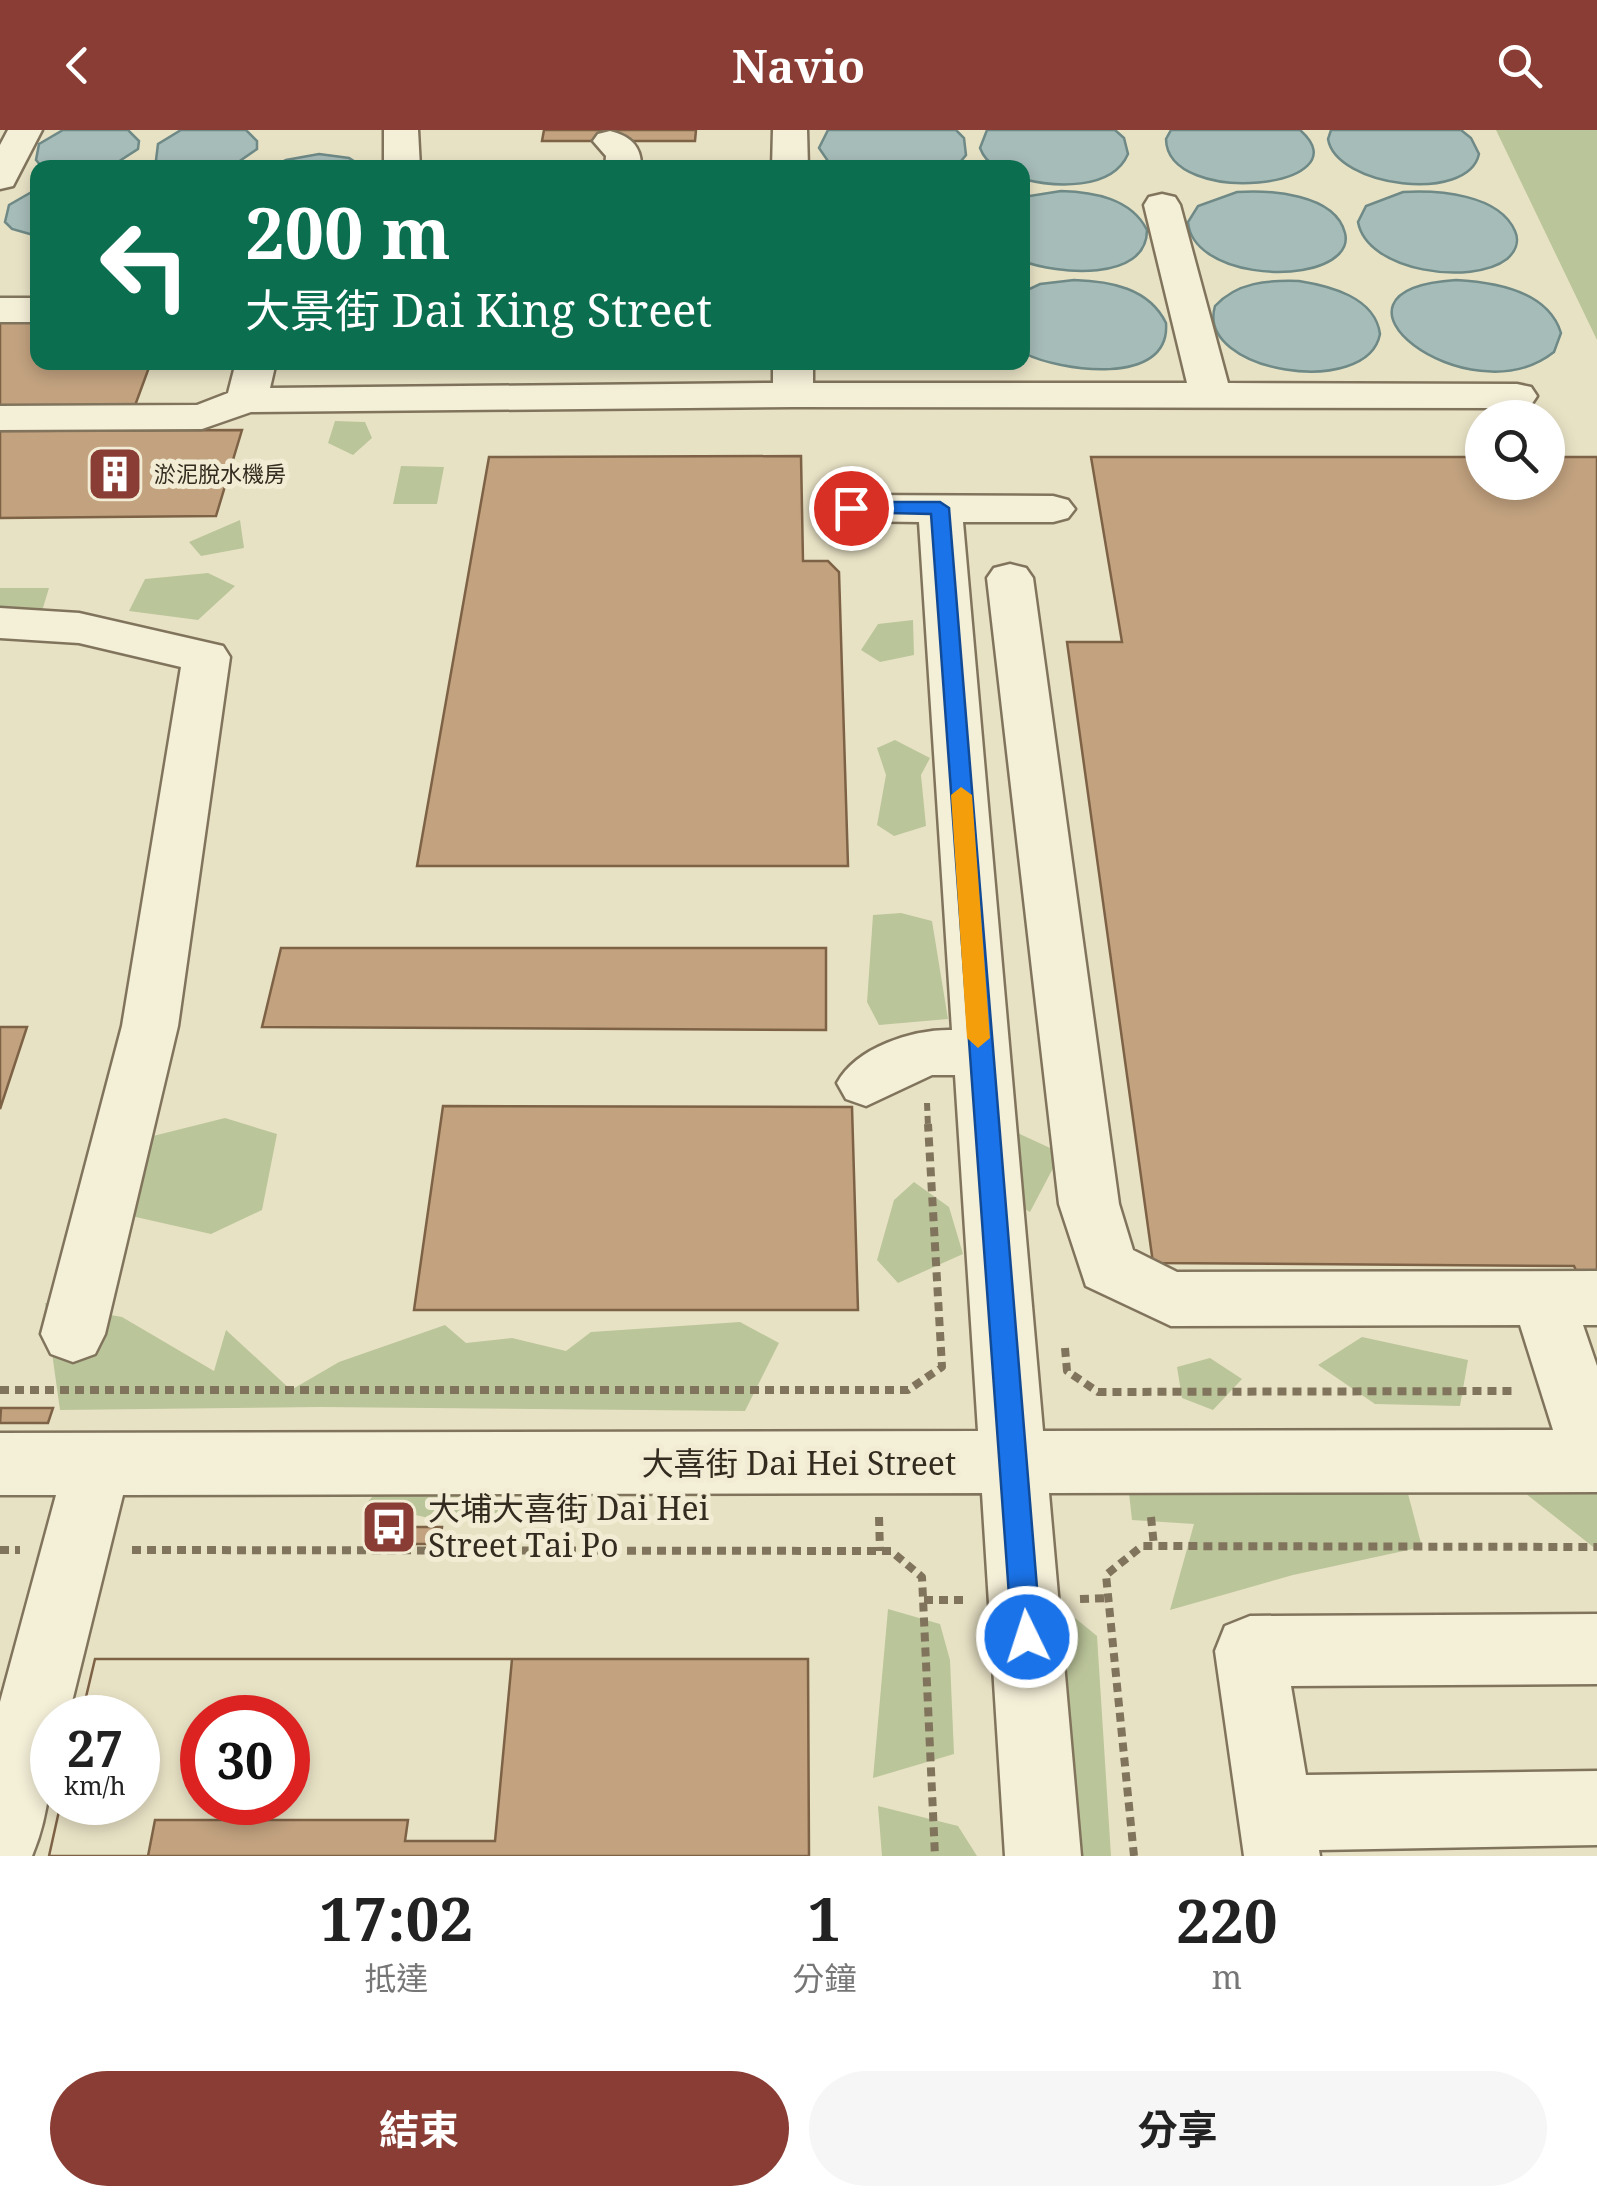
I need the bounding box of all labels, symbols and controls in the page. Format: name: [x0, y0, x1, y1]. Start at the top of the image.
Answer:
text: Navio: [732, 35, 865, 96]
icon: back: [50, 38, 105, 93]
icon: search: [1492, 38, 1547, 93]
text: 200 m: [245, 184, 451, 280]
icon: left: [80, 200, 210, 330]
text: 大景街 Dai King Street: [245, 279, 712, 340]
map controls: [1465, 400, 1565, 500]
button: search: [1465, 400, 1565, 500]
building icon: 淤泥脫水機房: [85, 444, 145, 504]
place label: 淤泥脫水機房: [154, 458, 286, 488]
pin: [809, 466, 894, 551]
icon: arrive: [824, 481, 879, 536]
street label: 大喜街 Dai Hei Street: [642, 1441, 956, 1484]
place label: 大埔大喜街 Dai Hei Street Tai Po: [428, 1486, 709, 1566]
bus stop icon: 大埔大喜街 Dai Hei Street Tai Po: [359, 1497, 419, 1557]
position arrow: [975, 1585, 1079, 1689]
speed limit sign: 30: [180, 1695, 310, 1825]
text: 27: [67, 1714, 123, 1782]
text: km/h: [64, 1768, 126, 1802]
text: 17:02: [319, 1877, 473, 1959]
text: 1: [808, 1877, 842, 1959]
text: 220: [1176, 1879, 1278, 1961]
text: m: [1212, 1955, 1242, 1998]
text: 抵達: [364, 1956, 428, 1999]
text: 分鐘: [793, 1956, 857, 1999]
button: 結束: [50, 2071, 789, 2186]
button: 分享: [809, 2071, 1547, 2186]

